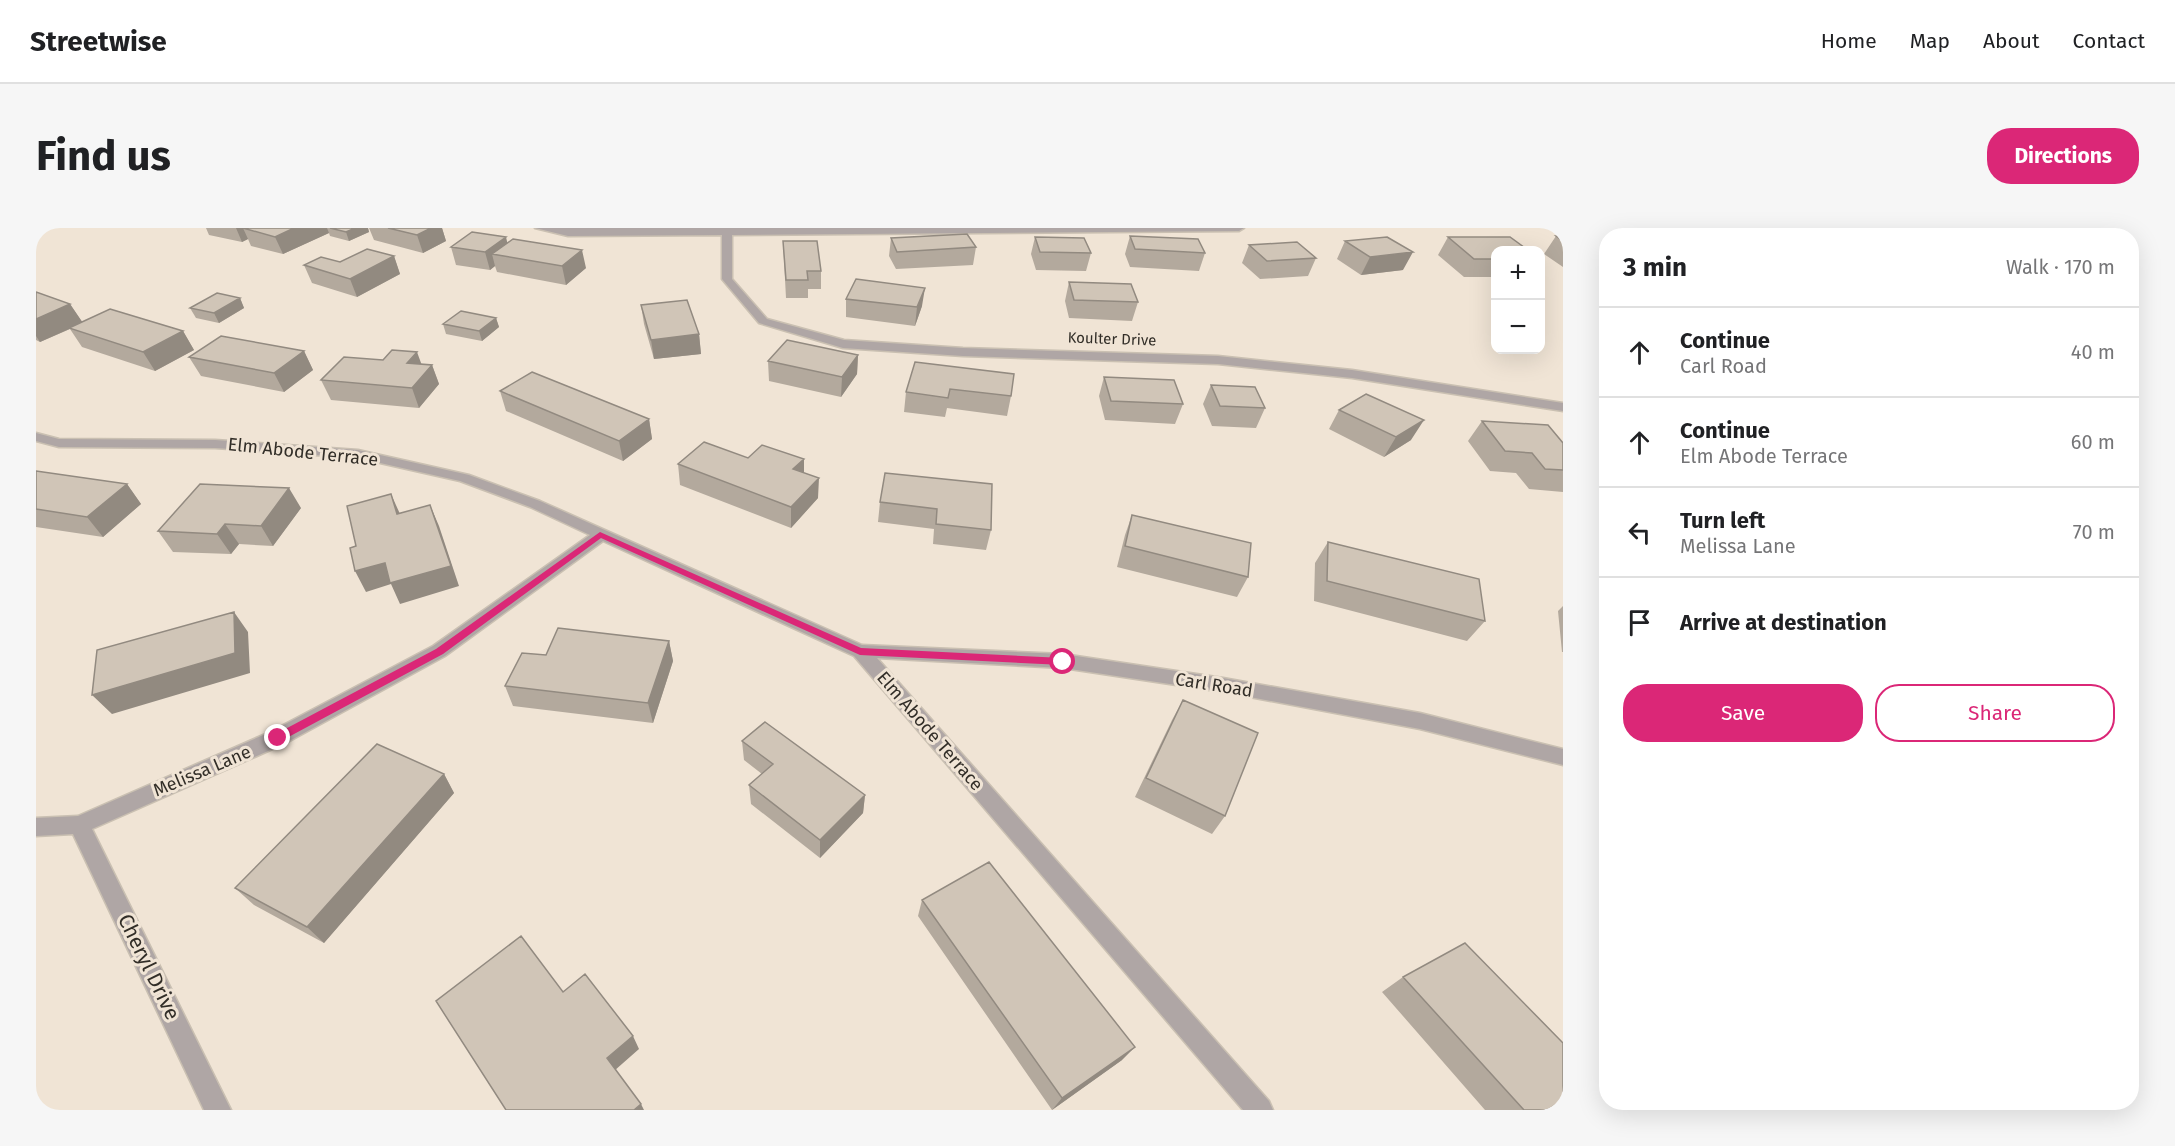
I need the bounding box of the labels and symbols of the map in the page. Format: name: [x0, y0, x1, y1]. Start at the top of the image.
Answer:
street label: Koulter Drive: [1067, 328, 1157, 350]
street label: Elm Abode Terrace: [227, 433, 379, 471]
route start: [1049, 648, 1075, 674]
street label: Elm Abode Terrace: [872, 667, 988, 795]
street label: Carl Road: [1174, 668, 1254, 702]
route end: [264, 724, 290, 750]
street label: Melissa Lane: [150, 741, 254, 801]
street label: Cheryl Drive: [112, 910, 186, 1024]

